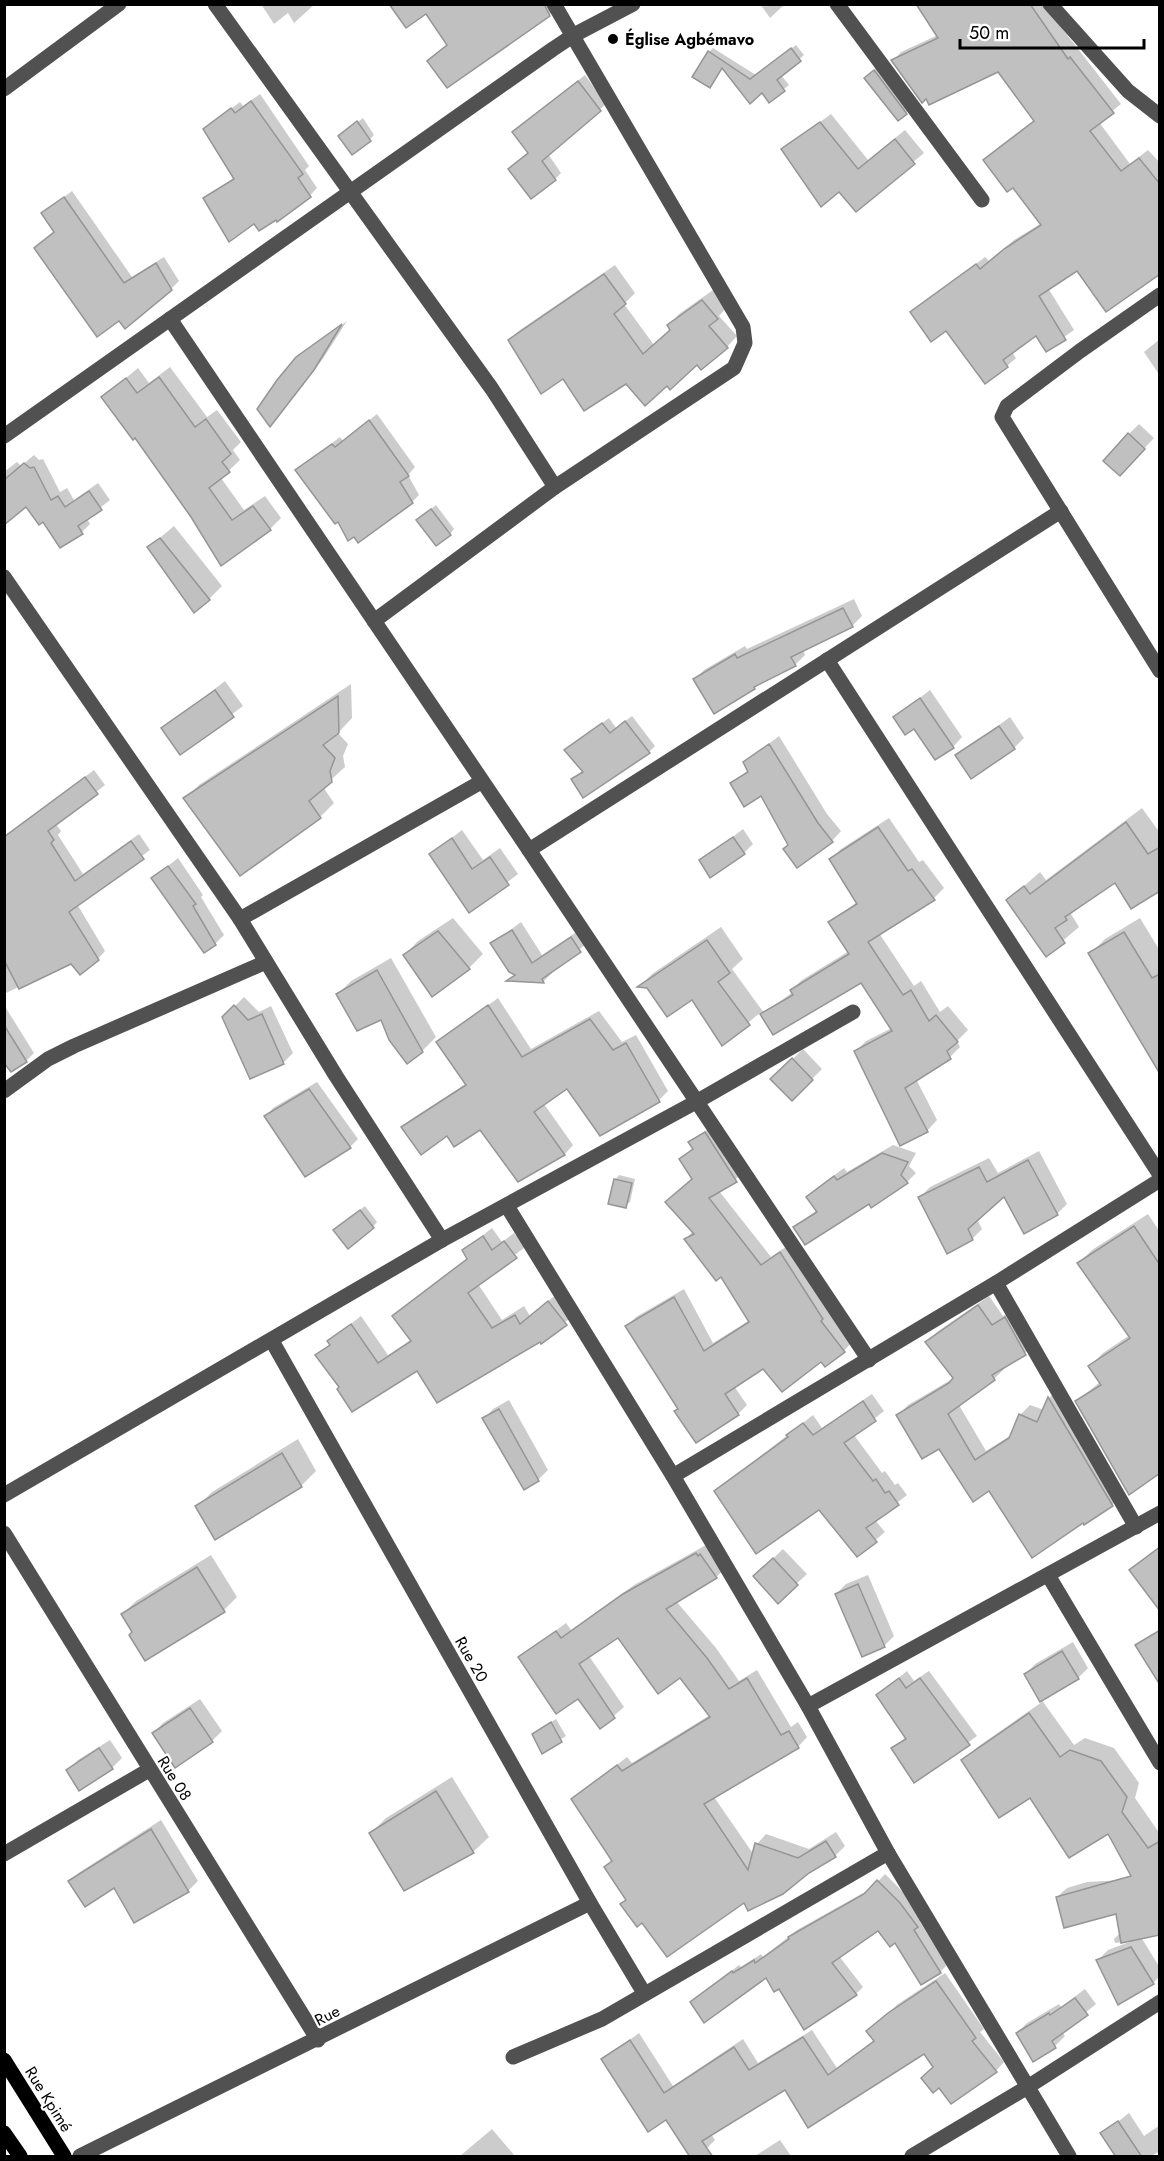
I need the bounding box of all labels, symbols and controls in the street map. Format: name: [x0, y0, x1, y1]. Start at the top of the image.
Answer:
scale bar: [960, 12, 1144, 50]
text: 50 m: [969, 20, 1009, 46]
place label: Église Agbémavo: [625, 28, 754, 51]
marker: Église Agbémavo: [606, 32, 620, 46]
street label: Rue 20: [449, 1632, 494, 1686]
street label: Rue 08: [152, 1751, 197, 1805]
street label: Rue: [311, 1999, 344, 2032]
street label: Rue Kpimé: [19, 2062, 78, 2137]

